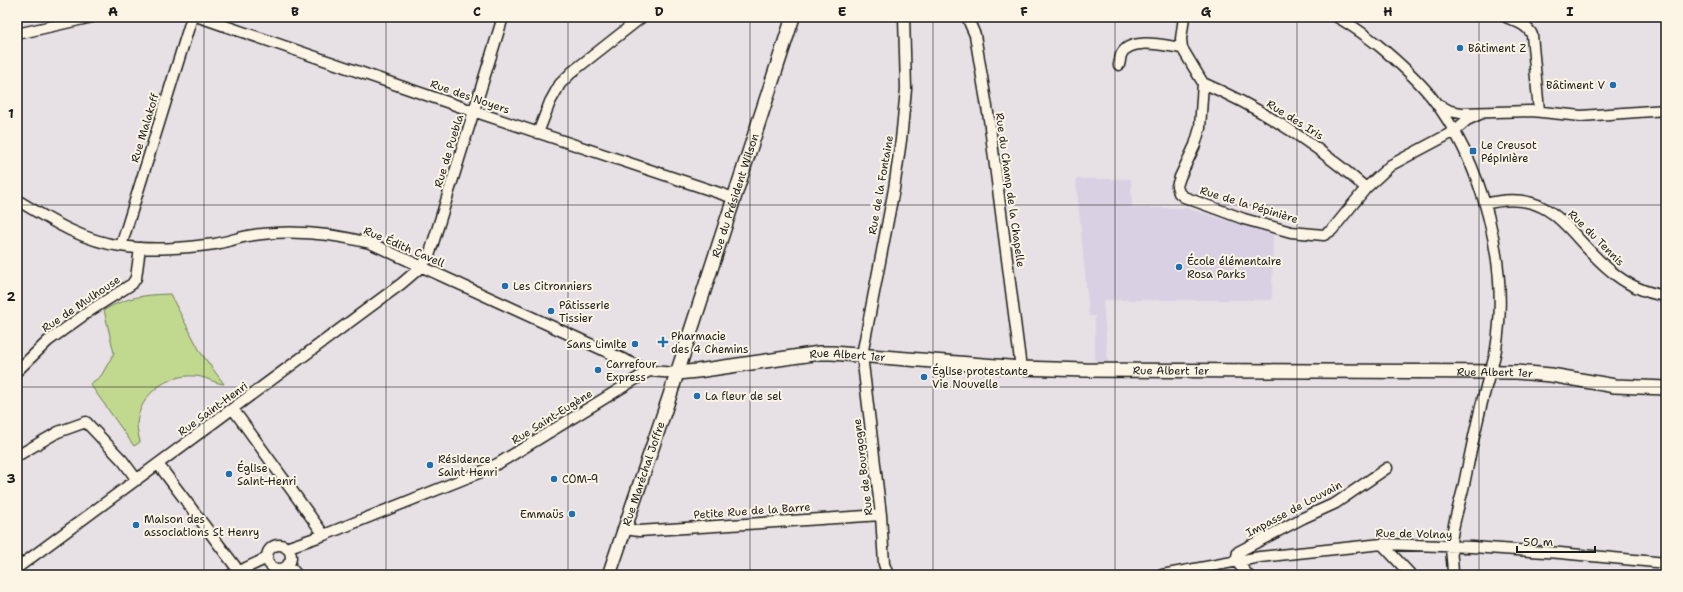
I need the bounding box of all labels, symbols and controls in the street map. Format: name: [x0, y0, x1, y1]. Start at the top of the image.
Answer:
text: A: [108, 3, 118, 20]
text: B: [291, 3, 299, 20]
text: C: [473, 3, 481, 20]
text: D: [654, 3, 664, 20]
text: E: [838, 3, 847, 20]
text: F: [1020, 3, 1028, 20]
text: G: [1201, 3, 1212, 20]
text: H: [1383, 3, 1393, 20]
text: I: [1566, 3, 1574, 20]
place label: Bâtiment Z: [1468, 41, 1527, 56]
marker: Bâtiment Z: [1455, 43, 1465, 53]
street label: Rue des Noyers: [428, 76, 512, 118]
place label: Bâtiment V: [1546, 78, 1606, 93]
marker: Bâtiment V: [1608, 80, 1618, 90]
street label: Rue Malakoff: [127, 91, 163, 164]
street label: Rue des Iris: [1264, 97, 1326, 143]
text: 1: [8, 105, 14, 122]
street label: Rue du Champ de la Chapelle: [992, 112, 1028, 268]
street label: Rue de Puebla: [431, 113, 467, 189]
street label: Rue du Président Wilson: [708, 131, 762, 259]
street label: Rue de la Fontaine: [865, 134, 897, 236]
place label: Le Creusot Pépinière: [1481, 138, 1537, 166]
marker: Le Creusot Pépinière: [1468, 146, 1478, 156]
street label: Rue de la Pépinière: [1198, 183, 1300, 227]
street label: Rue du Tennis: [1565, 207, 1627, 269]
street label: Rue Édith Cavell: [361, 222, 448, 271]
place label: École élémentaire Rosa Parks: [1187, 253, 1282, 282]
marker: École élémentaire Rosa Parks: [1174, 262, 1184, 272]
street label: Rue de Mulhouse: [39, 272, 123, 336]
place label: Les Citronniers: [513, 279, 592, 294]
marker: Les Citronniers: [500, 281, 510, 291]
text: 2: [6, 288, 16, 305]
place label: Pâtisserie Tissier: [559, 298, 610, 326]
marker: Pâtisserie Tissier: [546, 306, 556, 316]
place label: Pharmacie des 4 Chemins: [671, 329, 748, 357]
place label: Sans Limite: [567, 337, 627, 352]
marker: Pharmacie des 4 Chemins: [658, 337, 668, 347]
marker: Sans Limite: [630, 339, 640, 349]
street label: Rue Albert 1er: [808, 345, 886, 365]
place label: Carrefour Express: [606, 357, 657, 385]
place label: Église protestante Vie Nouvelle: [932, 363, 1028, 392]
street label: Rue Albert 1er: [1133, 363, 1209, 378]
street label: Rue Albert 1er: [1457, 364, 1534, 381]
marker: Carrefour Express: [593, 365, 603, 375]
marker: Église protestante Vie Nouvelle: [919, 372, 929, 382]
street label: Rue Saint-Henri: [175, 379, 251, 439]
street label: Rue Saint-Eugène: [509, 386, 595, 448]
place label: La fleur de sel: [705, 389, 782, 404]
marker: La fleur de sel: [692, 391, 702, 401]
street label: Rue de Bourgogne: [850, 418, 876, 516]
street label: Rue Maréchal Joffre: [619, 419, 668, 528]
place label: Résidence Saint Henri: [438, 452, 498, 480]
place label: Église Saint-Henri: [237, 460, 296, 489]
marker: Résidence Saint Henri: [425, 460, 435, 470]
marker: Église Saint-Henri: [224, 469, 234, 479]
text: 3: [6, 470, 16, 487]
place label: COM-9: [562, 472, 598, 487]
marker: COM-9: [549, 474, 559, 484]
street label: Impasse de Louvain: [1243, 477, 1345, 541]
street label: Petite Rue de la Barre: [693, 499, 811, 523]
place label: Emmaüs: [520, 507, 564, 522]
marker: Emmaüs: [567, 509, 577, 519]
place label: Maison des associations St Henry: [144, 512, 259, 540]
marker: Maison des associations St Henry: [131, 520, 141, 530]
street label: Rue de Volnay: [1376, 526, 1452, 542]
scale bar: [1517, 528, 1595, 554]
text: 50 m: [1523, 534, 1553, 550]

